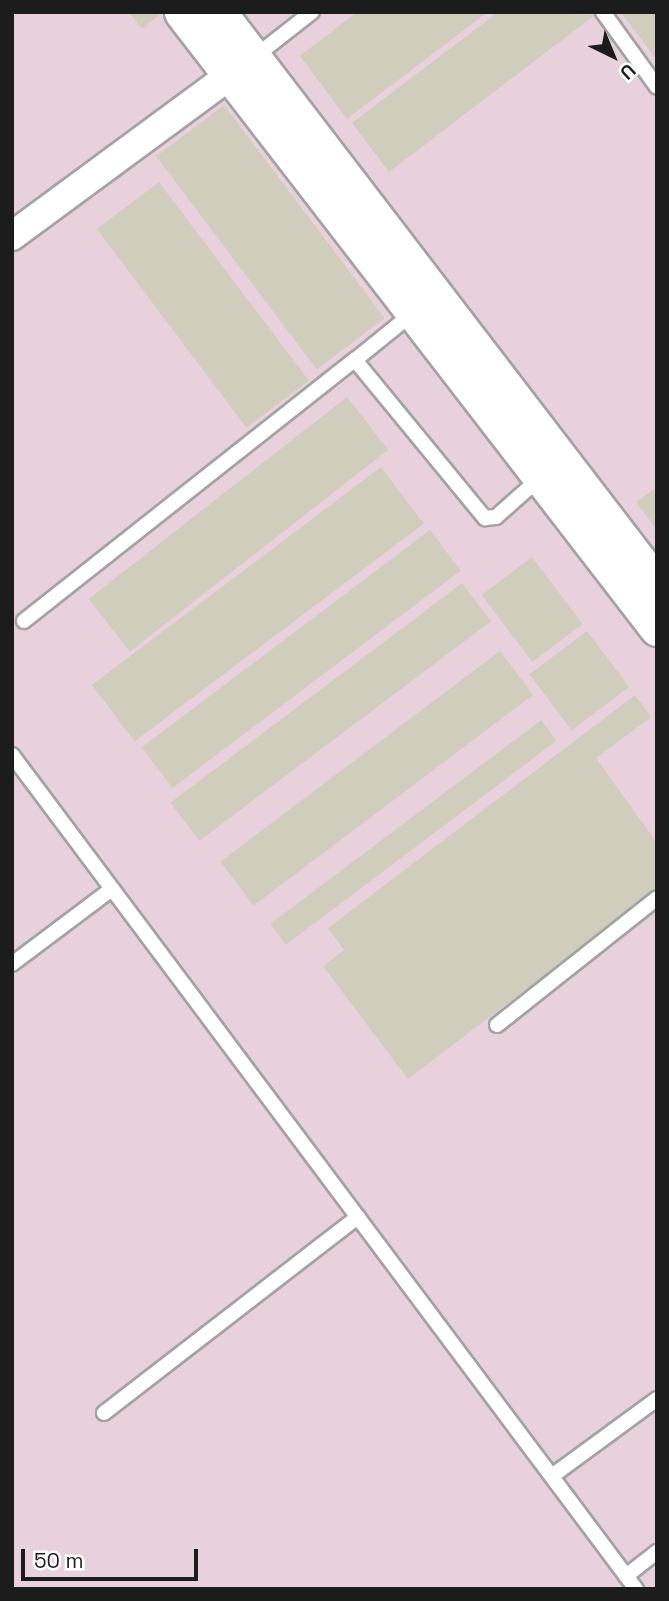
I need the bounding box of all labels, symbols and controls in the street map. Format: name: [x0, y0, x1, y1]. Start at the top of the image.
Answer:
north arrow: [578, 21, 648, 91]
text: U: [614, 58, 641, 85]
scale bar: [24, 1534, 201, 1578]
text: 50 m: [34, 1547, 84, 1574]

